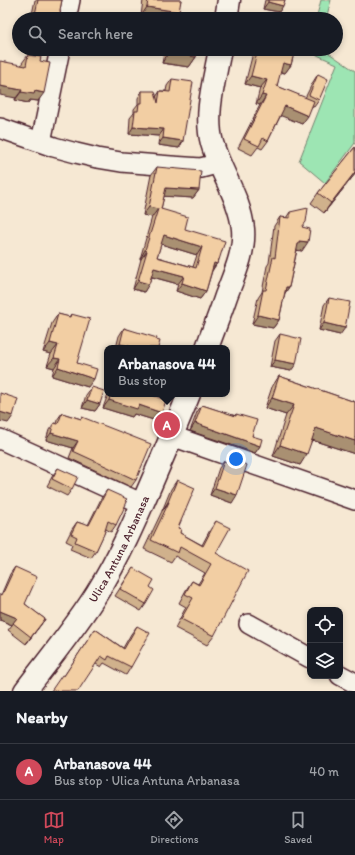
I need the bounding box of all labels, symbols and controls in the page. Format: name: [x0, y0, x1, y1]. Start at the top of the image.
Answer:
search box: [12, 12, 343, 56]
icon: search: [26, 23, 48, 45]
text: Search here: [58, 25, 133, 43]
popup: [104, 345, 230, 397]
text: Arbanasova 44: [118, 355, 216, 373]
text: Bus stop: [118, 373, 167, 388]
pin: A: [154, 410, 180, 440]
your location: [226, 449, 246, 469]
street label: Ulica Antuna Arbanasa: [86, 493, 152, 605]
map controls: [307, 607, 343, 679]
button: locate: [307, 607, 343, 643]
button: layers: [307, 643, 343, 679]
text: Nearby: [16, 707, 68, 727]
text: Arbanasova 44: [54, 755, 152, 773]
text: A: [25, 764, 33, 779]
text: 40 m: [309, 764, 339, 779]
text: Bus stop · Ulica Antuna Arbanasa: [54, 773, 240, 788]
tab: Map: [43, 809, 65, 846]
tab: Directions: [150, 809, 199, 846]
tab: Saved: [284, 809, 312, 846]

